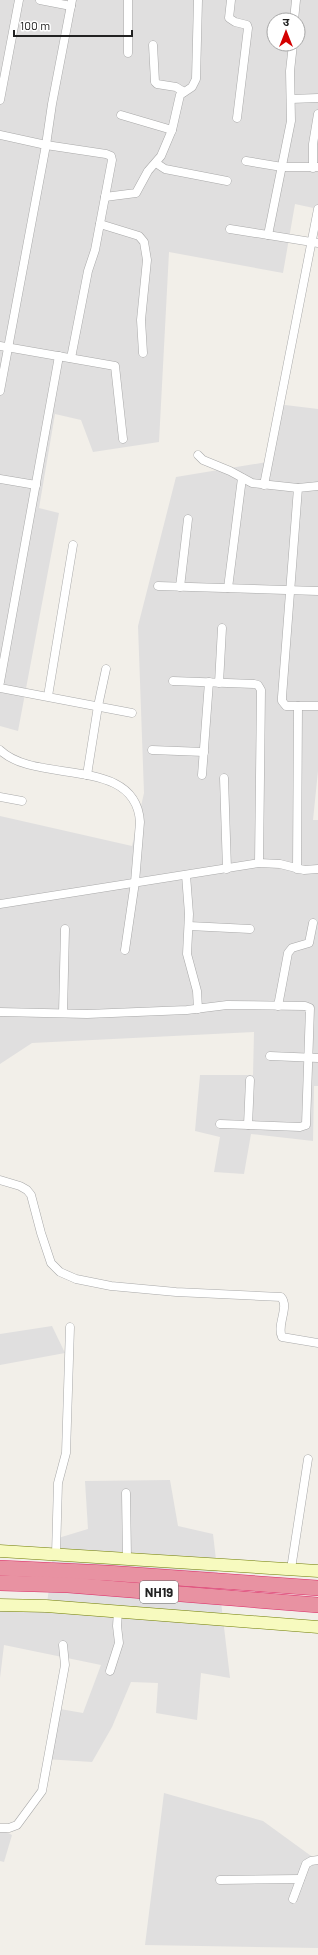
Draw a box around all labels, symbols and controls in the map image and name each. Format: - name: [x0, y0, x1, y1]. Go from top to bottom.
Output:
- scale bar: [14, 12, 132, 38]
- north arrow: [266, 12, 306, 52]
- text: उ: [283, 15, 290, 28]
- text: 100 m: [20, 18, 50, 32]
- road number: NH19: [140, 1581, 178, 1603]

